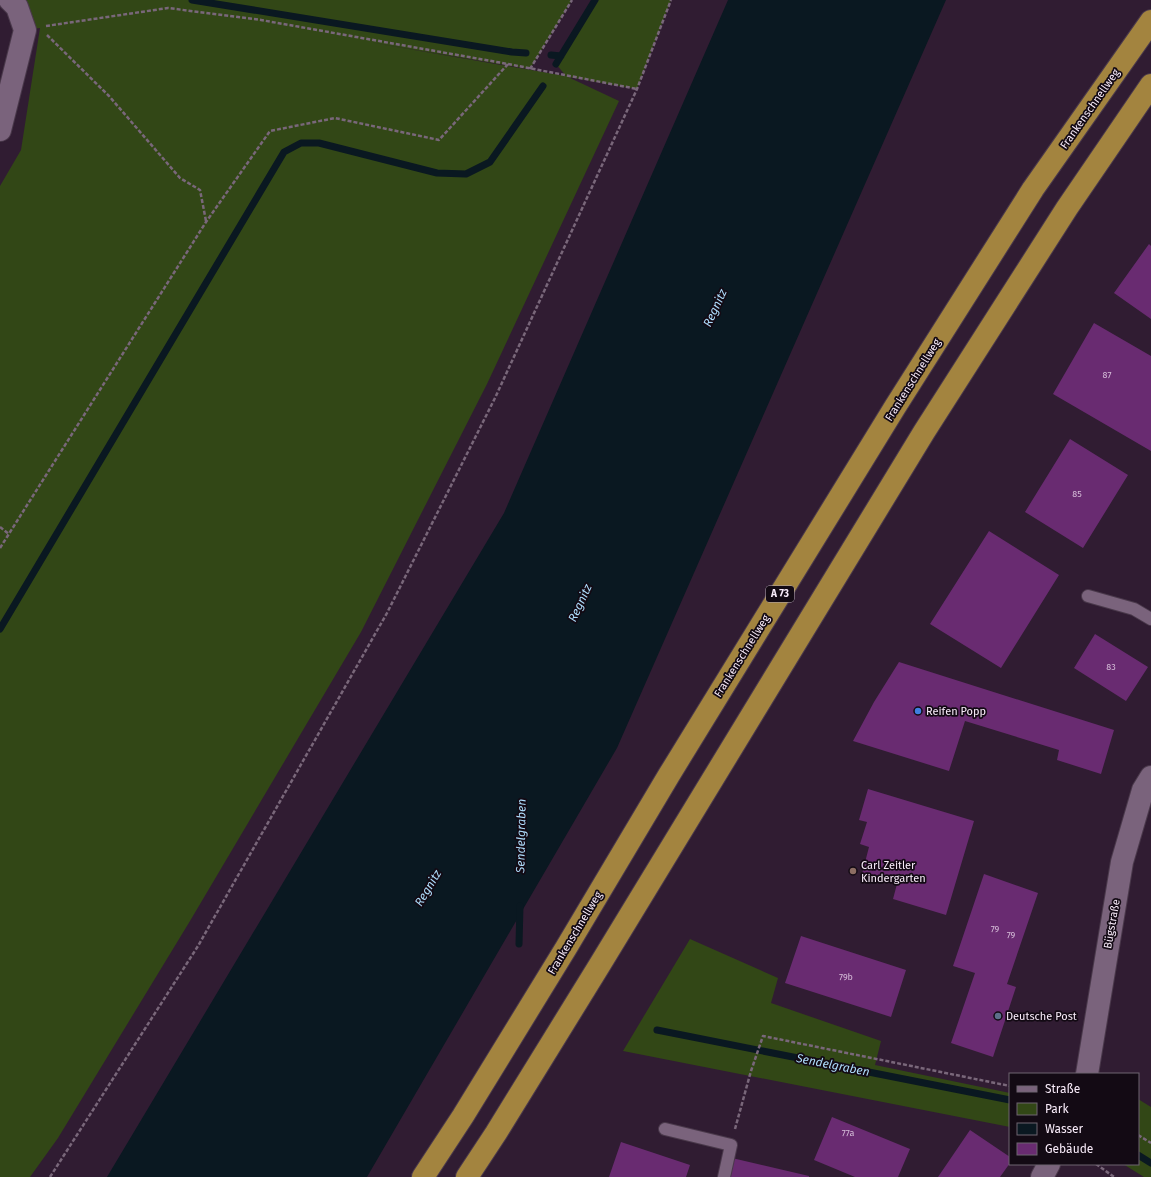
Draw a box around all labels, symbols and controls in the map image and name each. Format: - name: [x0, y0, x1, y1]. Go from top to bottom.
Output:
- street label: Frankenschnellweg: [1058, 66, 1123, 151]
- water label: Regnitz: [700, 286, 730, 329]
- street label: Frankenschnellweg: [882, 336, 944, 424]
- house number: 87: [1103, 370, 1111, 380]
- house number: 85: [1072, 489, 1082, 499]
- water label: Regnitz: [565, 581, 595, 624]
- road number: A 73: [766, 586, 794, 602]
- street label: Frankenschnellweg: [711, 612, 773, 700]
- house number: 83: [1106, 662, 1116, 672]
- place label: Reifen Popp: [926, 705, 986, 718]
- marker: Reifen Popp: [913, 706, 923, 716]
- water label: Sendelgraben: [513, 799, 529, 874]
- place label: Carl Zeitler Kindergarten: [861, 859, 926, 885]
- marker: Carl Zeitler Kindergarten: [848, 866, 858, 876]
- water label: Regnitz: [412, 867, 445, 909]
- street label: Frankenschnellweg: [545, 889, 605, 977]
- street label: Bügstraße: [1101, 898, 1123, 950]
- house number: 79: [991, 924, 1000, 934]
- house number: 79: [1007, 930, 1016, 940]
- house number: 79b: [839, 972, 853, 982]
- place label: Deutsche Post: [1006, 1010, 1077, 1023]
- marker: Deutsche Post: [993, 1011, 1003, 1021]
- water label: Sendelgraben: [794, 1051, 871, 1079]
- legend: [1009, 1073, 1139, 1165]
- text: Straße: [1045, 1082, 1080, 1096]
- text: Park: [1045, 1102, 1069, 1116]
- text: Wasser: [1045, 1122, 1084, 1136]
- house number: 77a: [842, 1128, 854, 1138]
- text: Gebäude: [1045, 1142, 1093, 1156]

